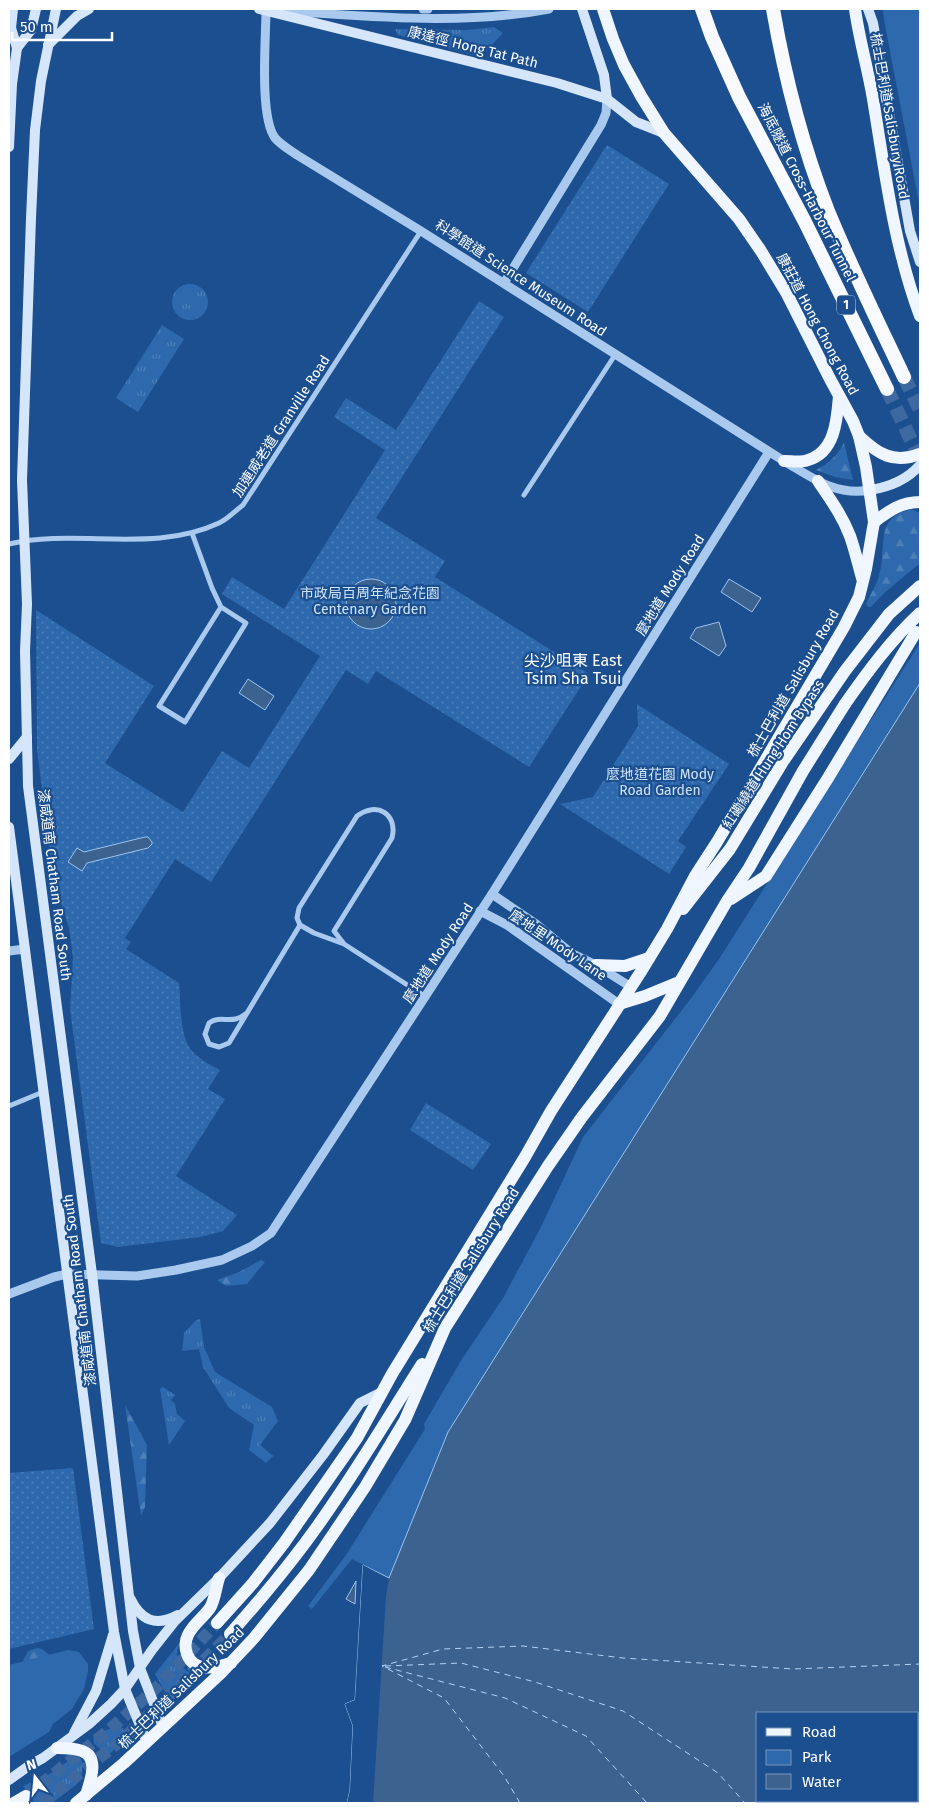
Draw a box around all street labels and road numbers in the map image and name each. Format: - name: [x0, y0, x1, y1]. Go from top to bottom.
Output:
- street label: 康達徑 Hong Tat Path: [406, 23, 540, 72]
- street label: 梳士巴利道 Salisbury Road: [867, 32, 912, 200]
- street label: 海底隧道 Cross-Harbour Tunnel: [754, 100, 859, 284]
- street label: 科學館道 Science Museum Road: [432, 217, 610, 340]
- street label: 康莊道 Hong Chong Road: [773, 250, 862, 398]
- road number: 1: [837, 296, 855, 314]
- street label: 加連威老道 Granville Road: [229, 352, 334, 500]
- street label: 麼地道 Mody Road: [632, 532, 708, 639]
- street label: 梳士巴利道 Salisbury Road: [744, 606, 843, 760]
- street label: 紅磡繞道 Hung Hom Bypass: [719, 676, 828, 832]
- street label: 漆咸道南 Chatham Road South: [34, 788, 75, 982]
- street label: 麼地道 Mody Road: [400, 900, 477, 1007]
- street label: 麼地里 Mody Lane: [506, 906, 610, 984]
- street label: 梳士巴利道 Salisbury Road: [420, 1184, 523, 1336]
- street label: 漆咸道南 Chatham Road South: [59, 1193, 100, 1387]
- street label: 梳士巴利道 Salisbury Road: [115, 1624, 248, 1753]

